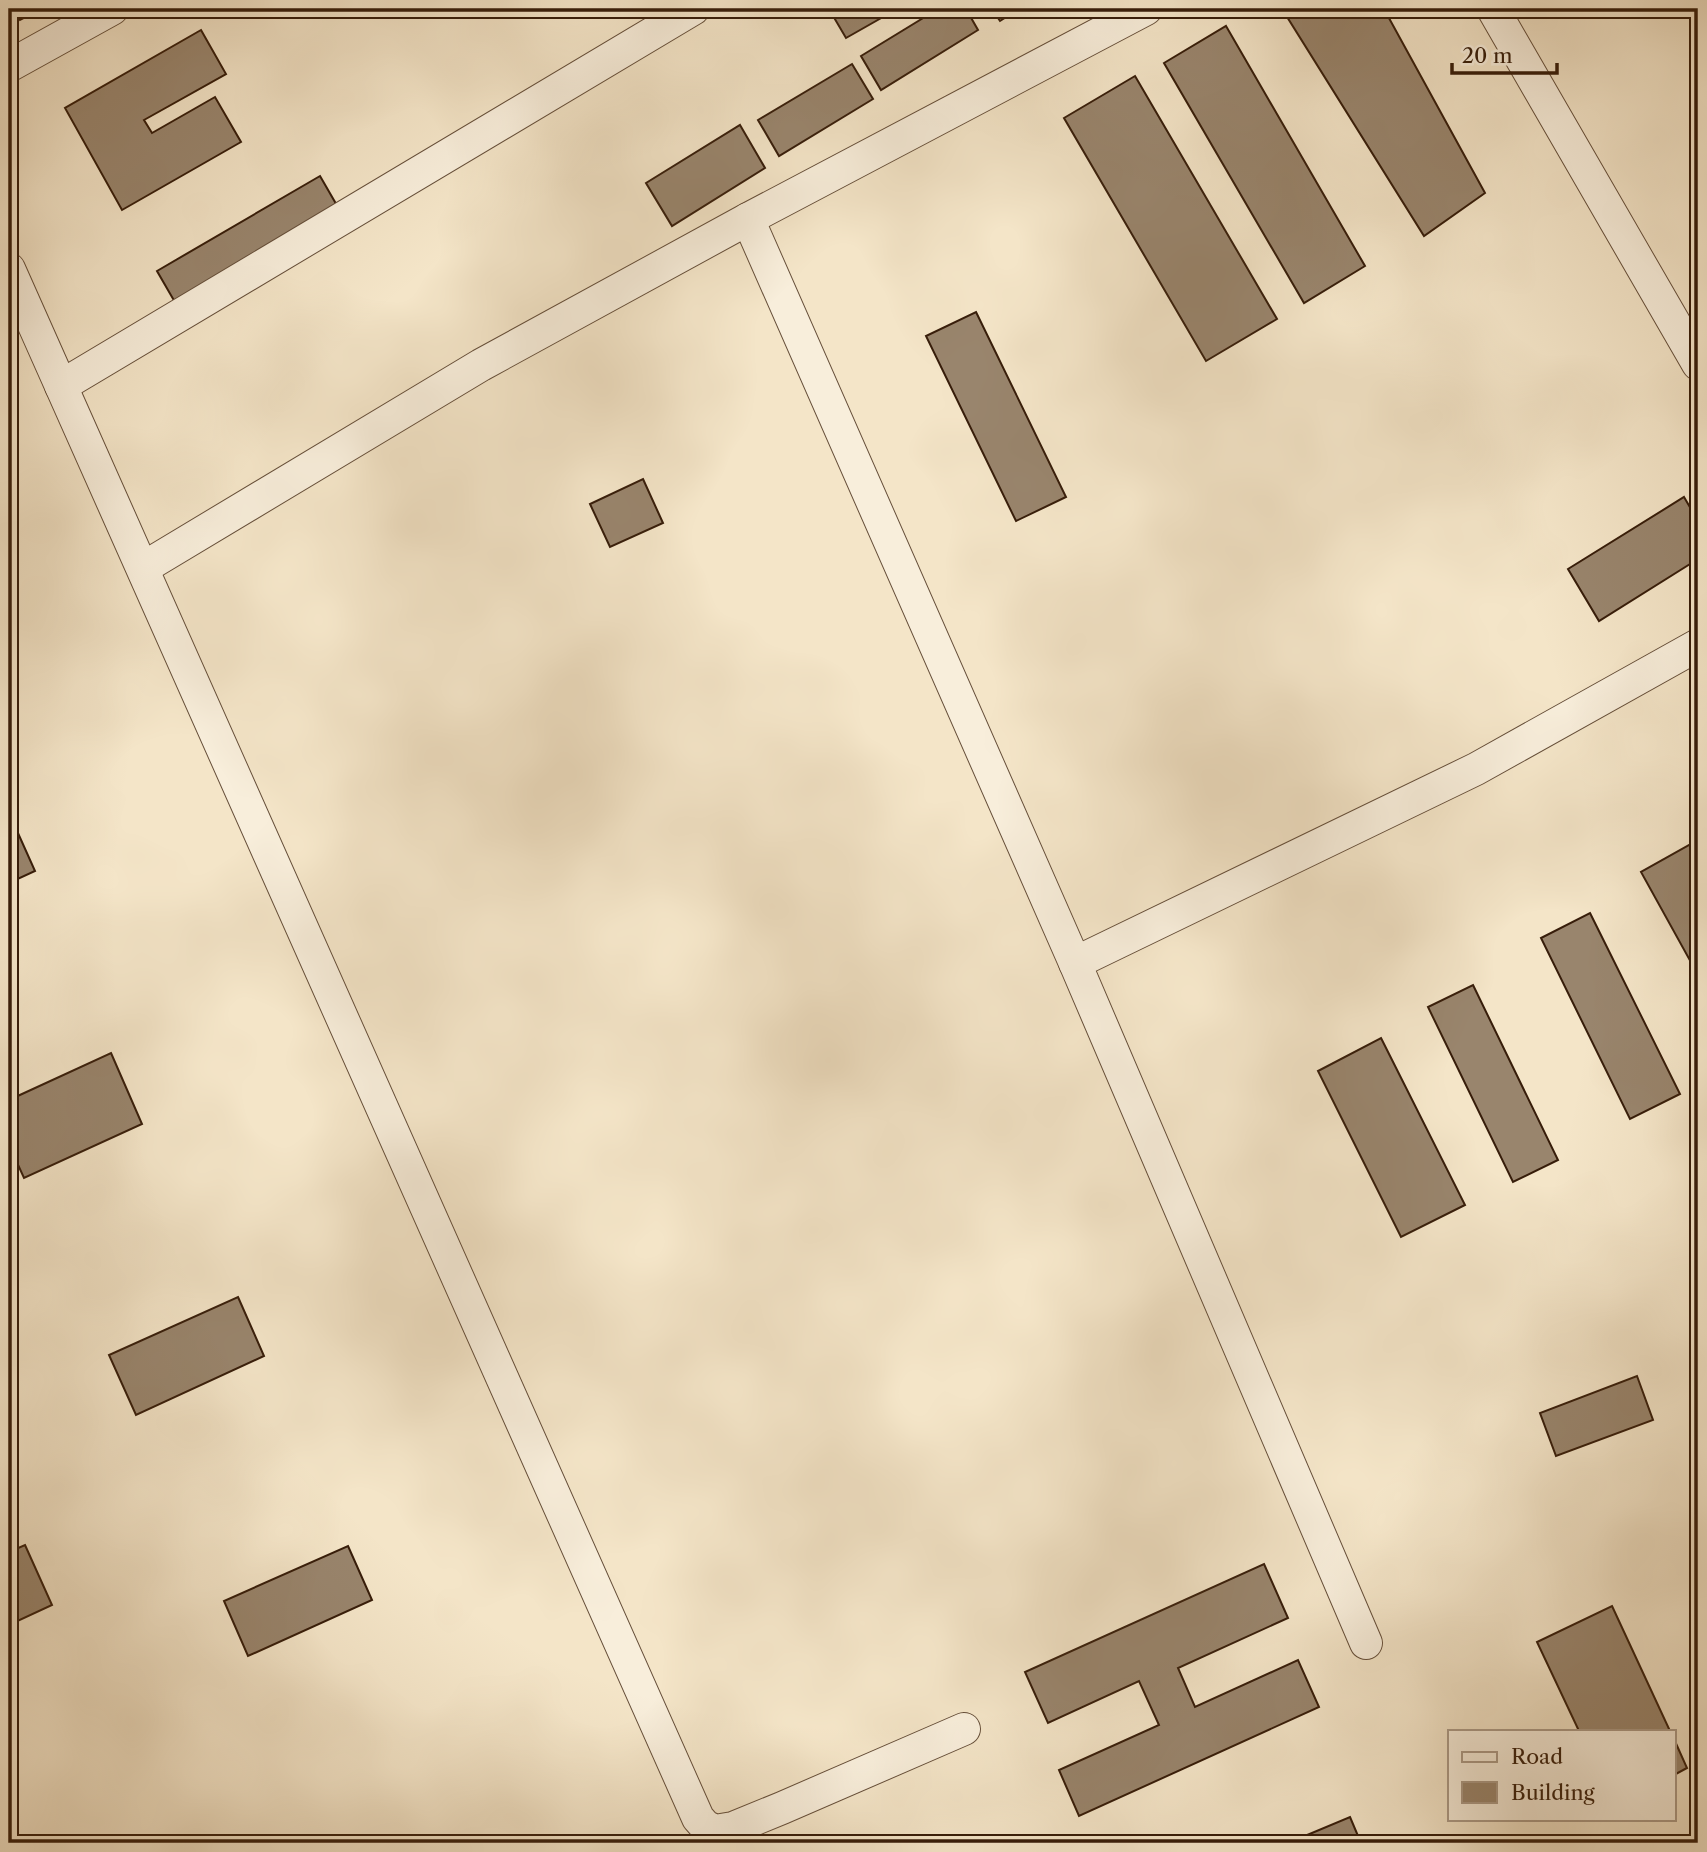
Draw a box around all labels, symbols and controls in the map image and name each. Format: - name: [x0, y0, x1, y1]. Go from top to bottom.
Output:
- scale bar: [1452, 32, 1556, 76]
- text: 20 m: [1462, 43, 1513, 68]
- legend: [1448, 1730, 1676, 1820]
- text: Road: [1511, 1744, 1563, 1769]
- text: Building: [1511, 1780, 1596, 1805]

